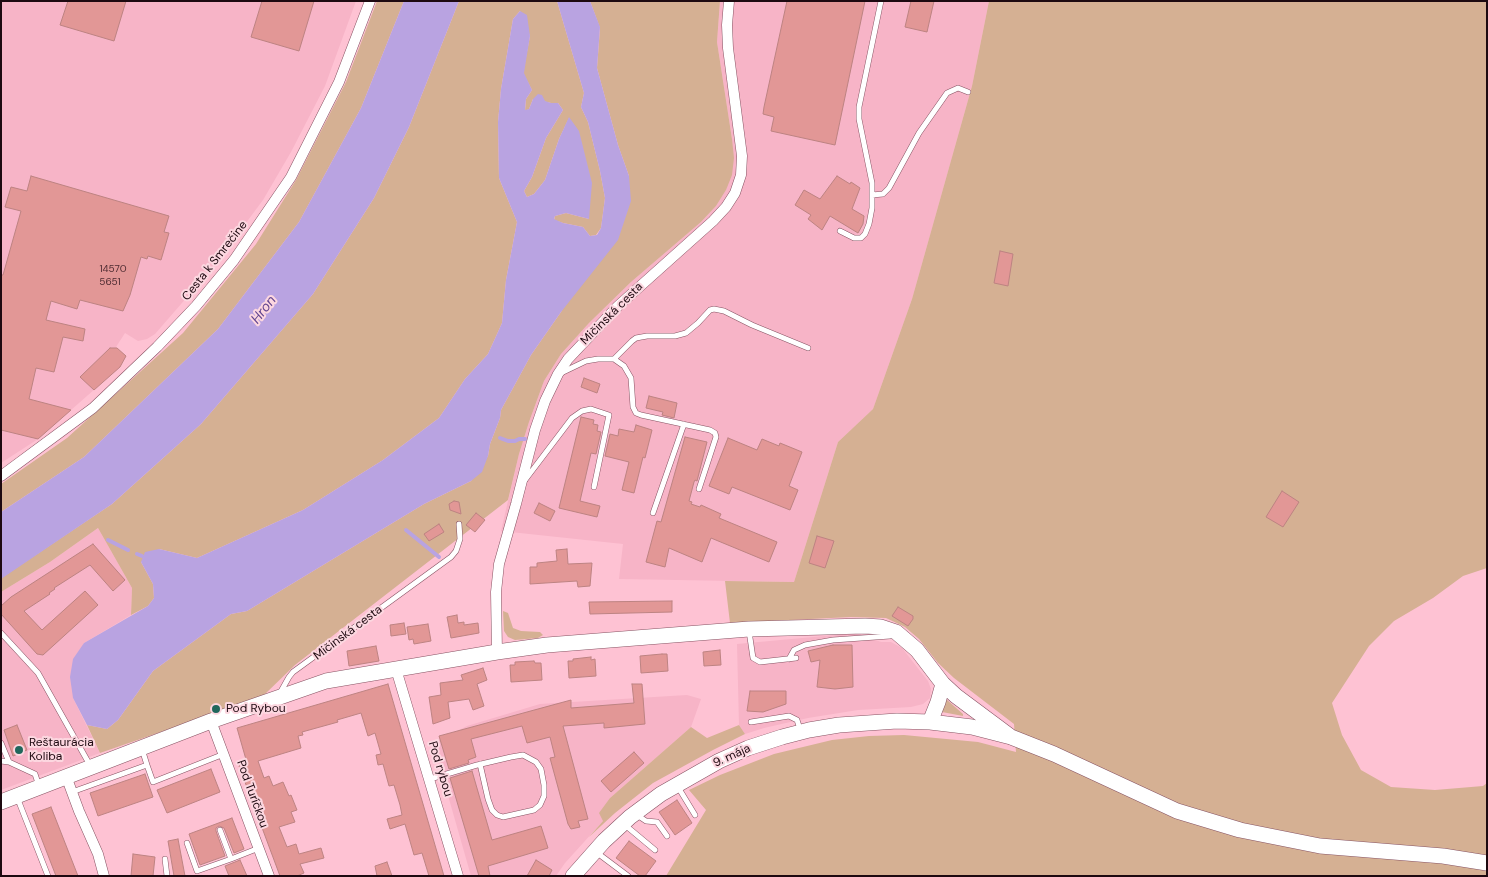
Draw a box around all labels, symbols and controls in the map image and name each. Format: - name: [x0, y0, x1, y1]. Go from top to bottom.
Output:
- street label: Cesta k Smrečine: [179, 218, 251, 304]
- house number: 14570: [99, 263, 127, 275]
- house number: 5651: [99, 276, 121, 288]
- street label: Mičinská cesta: [578, 280, 646, 348]
- water label: Hron: [248, 293, 280, 327]
- street label: Mičinská cesta: [311, 603, 385, 663]
- place label: Pod Rybou: [226, 702, 286, 716]
- marker: Pod Rybou: [210, 703, 222, 715]
- place label: Reštaurácia Koliba: [29, 736, 94, 764]
- street label: Pod rybou: [425, 740, 455, 798]
- street label: 9. mája: [711, 741, 753, 771]
- marker: Reštaurácia Koliba: [13, 744, 25, 756]
- street label: Pod Turíčkou: [233, 758, 271, 830]

